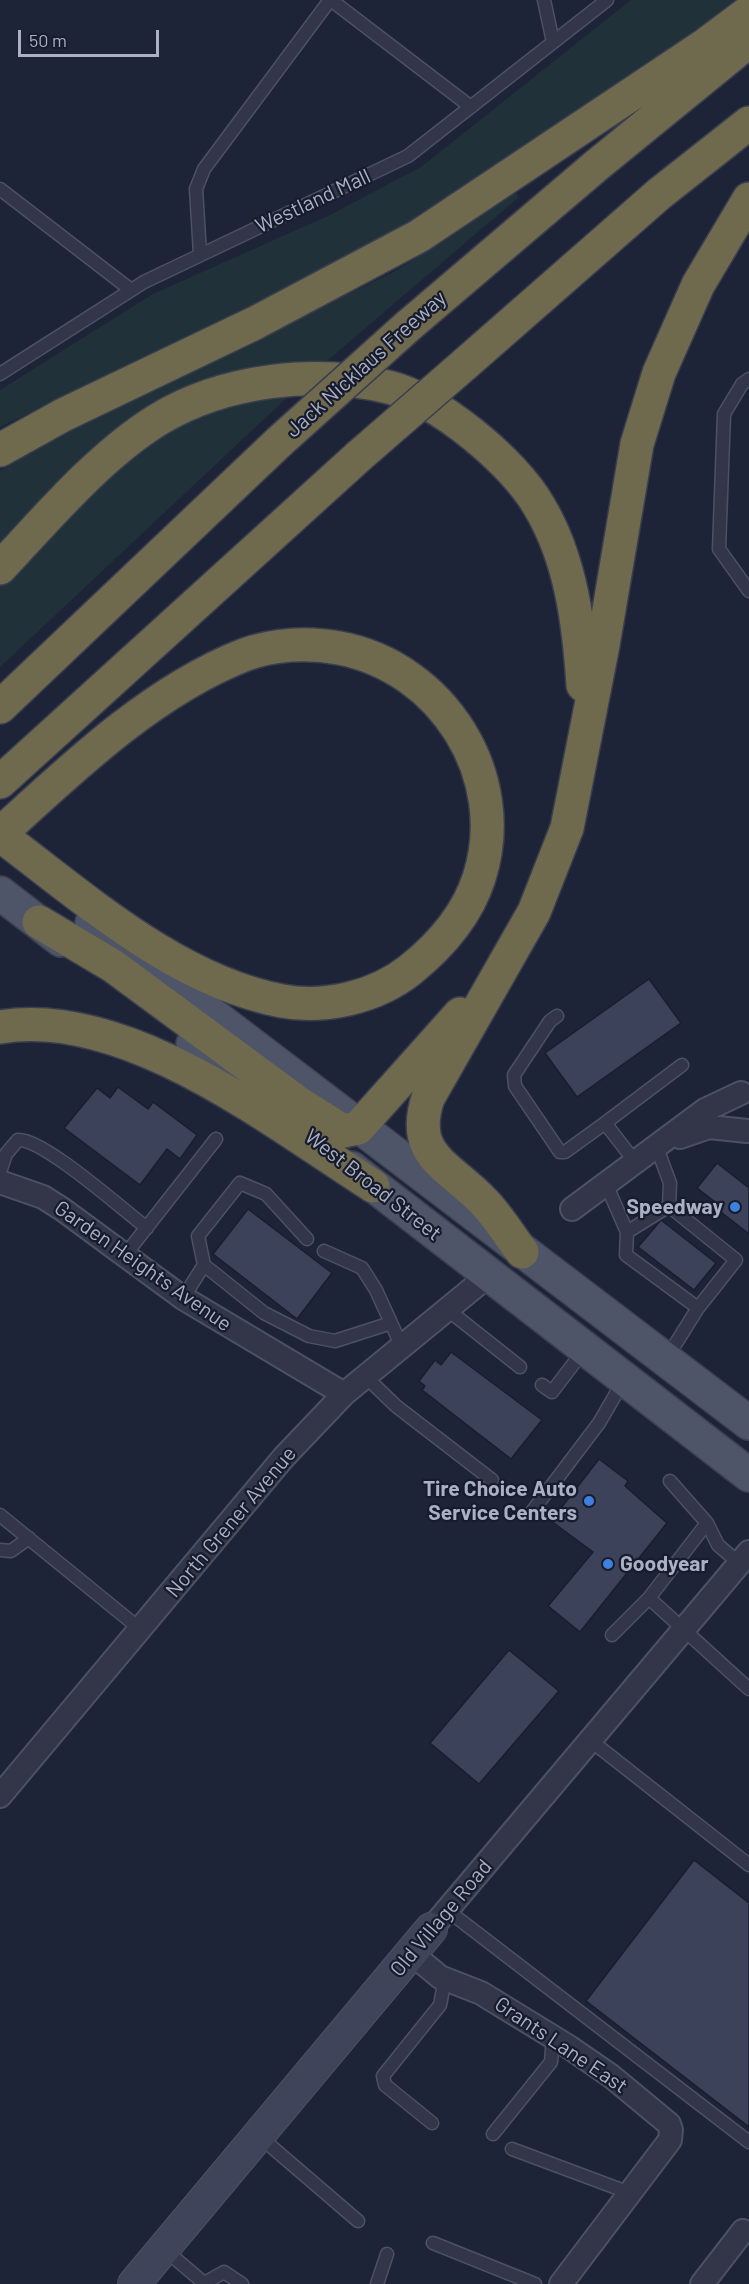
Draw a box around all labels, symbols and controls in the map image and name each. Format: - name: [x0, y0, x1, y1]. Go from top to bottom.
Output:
- scale bar: [21, 18, 162, 56]
- text: 50 m: [29, 29, 67, 51]
- street label: Westland Mall: [252, 163, 374, 239]
- street label: Jack Nicklaus Freeway: [281, 285, 451, 443]
- street label: West Broad Street: [300, 1124, 446, 1246]
- place label: Speedway: [627, 1194, 723, 1220]
- street label: Garden Heights Avenue: [49, 1195, 237, 1337]
- marker: Speedway: [728, 1200, 742, 1214]
- street label: North Grener Avenue: [161, 1441, 301, 1603]
- place label: Tire Choice Auto Service Centers: [423, 1476, 577, 1526]
- marker: Tire Choice Auto Service Centers: [582, 1494, 596, 1508]
- place label: Goodyear: [620, 1551, 708, 1577]
- marker: Goodyear: [601, 1557, 615, 1571]
- street label: Old Village Road: [385, 1854, 497, 1982]
- street label: Grants Lane East: [490, 1991, 632, 2099]

